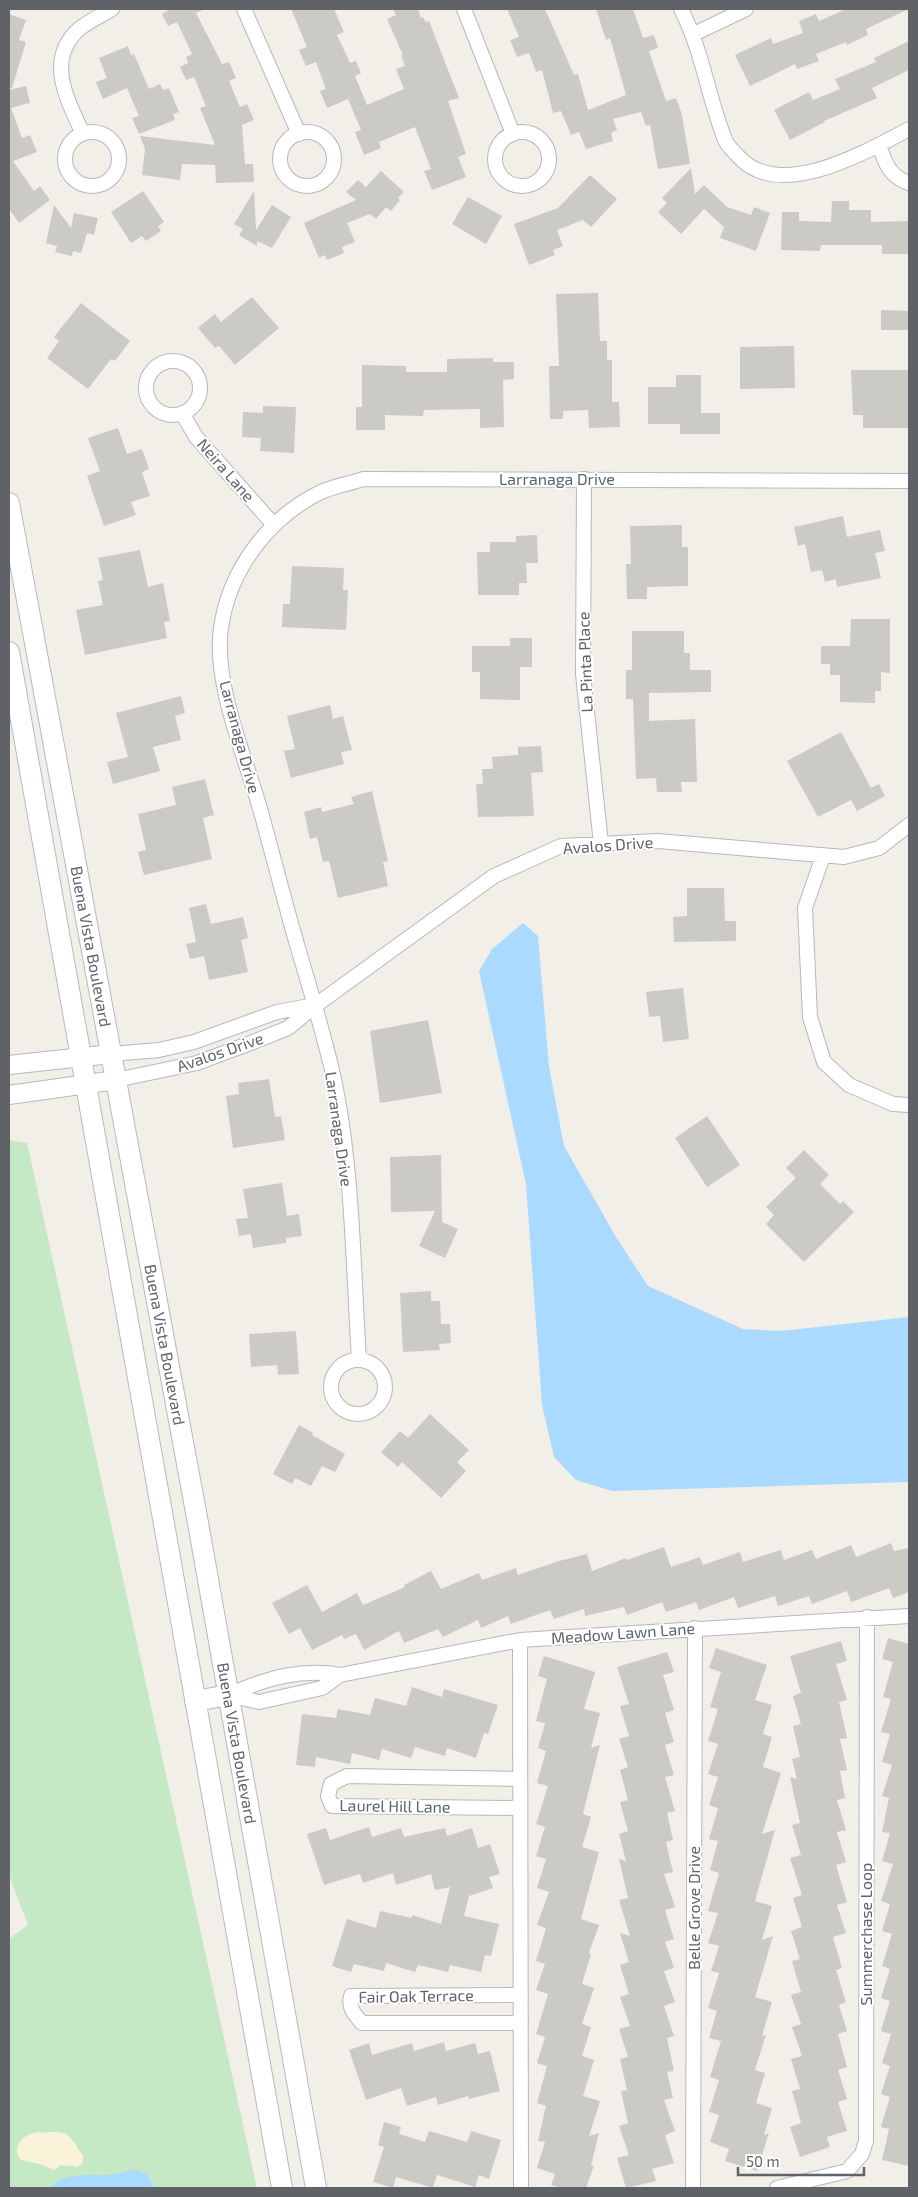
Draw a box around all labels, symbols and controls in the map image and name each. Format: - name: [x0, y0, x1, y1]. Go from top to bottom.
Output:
- street label: Neira Lane: [194, 434, 259, 505]
- street label: Larranaga Drive: [499, 469, 615, 488]
- street label: La Pinta Place: [573, 611, 596, 713]
- street label: Larranaga Drive: [216, 678, 265, 795]
- street label: Avalos Drive: [562, 832, 654, 857]
- street label: Buena Vista Boulevard: [67, 864, 116, 1028]
- street label: Avalos Drive: [174, 1028, 266, 1075]
- street label: Larranaga Drive: [322, 1070, 357, 1188]
- street label: Buena Vista Boulevard: [141, 1263, 190, 1427]
- street label: Meadow Lawn Lane: [550, 1618, 695, 1647]
- street label: Buena Vista Boulevard: [214, 1661, 261, 1825]
- street label: Laurel Hill Lane: [339, 1795, 451, 1816]
- street label: Belle Grove Drive: [684, 1846, 703, 1970]
- street label: Summerchase Loop: [856, 1863, 875, 2005]
- street label: Fair Oak Terrace: [358, 1985, 474, 2006]
- scale bar: [738, 2144, 864, 2176]
- text: 50 m: [746, 2152, 780, 2170]

